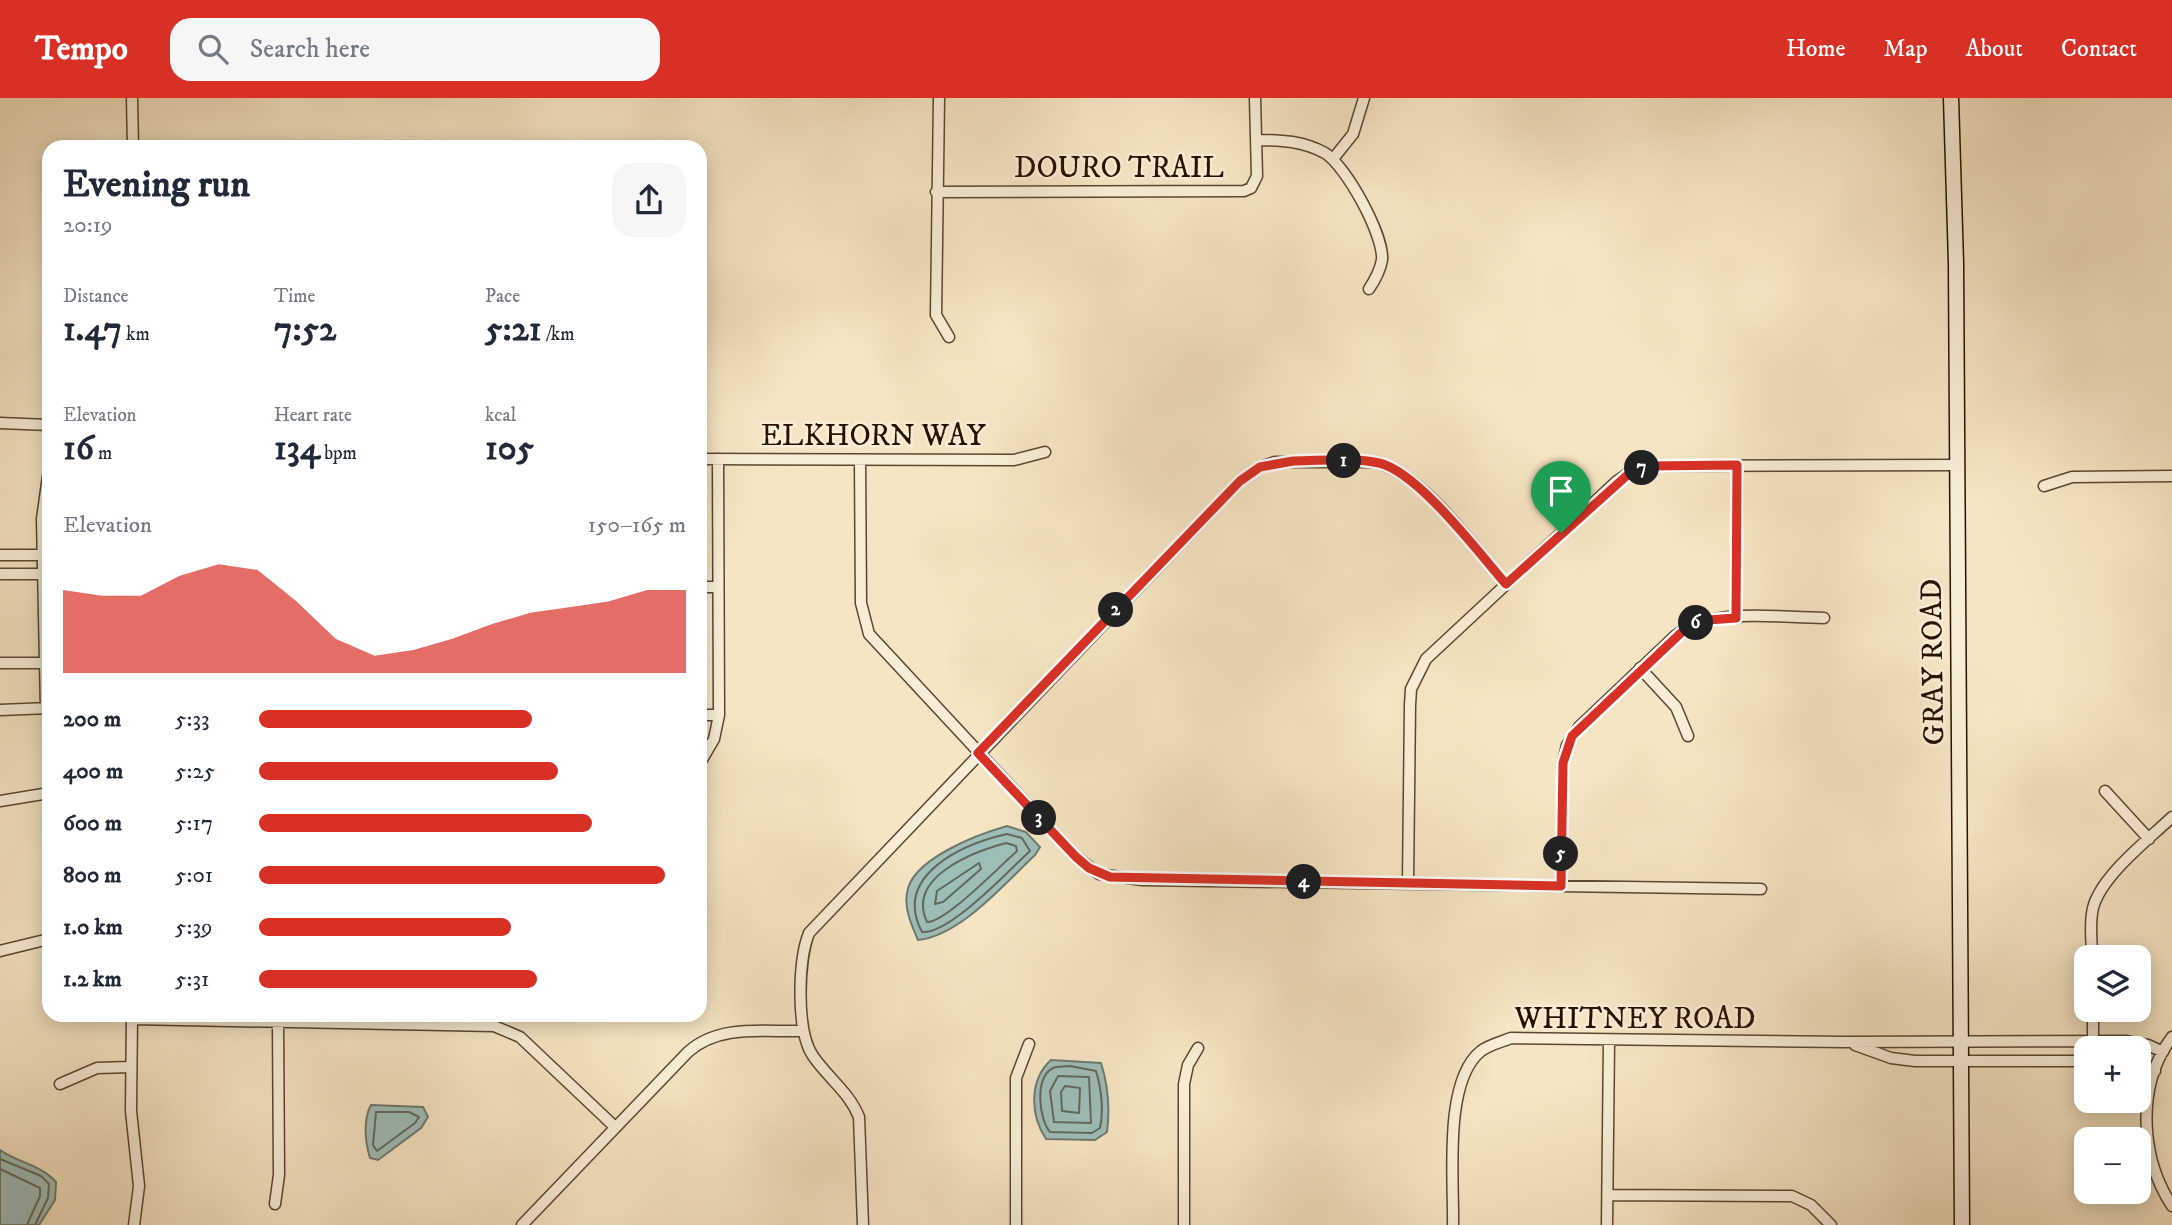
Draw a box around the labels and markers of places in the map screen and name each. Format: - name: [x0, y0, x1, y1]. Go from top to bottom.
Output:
- pin: 1: [1326, 444, 1362, 478]
- pin: 7: [1624, 450, 1660, 486]
- pin: [1531, 461, 1591, 533]
- pin: 2: [1098, 592, 1134, 628]
- pin: 6: [1678, 606, 1714, 640]
- pin: 3: [1021, 800, 1056, 836]
- pin: 5: [1544, 836, 1578, 872]
- pin: 4: [1286, 864, 1322, 900]

